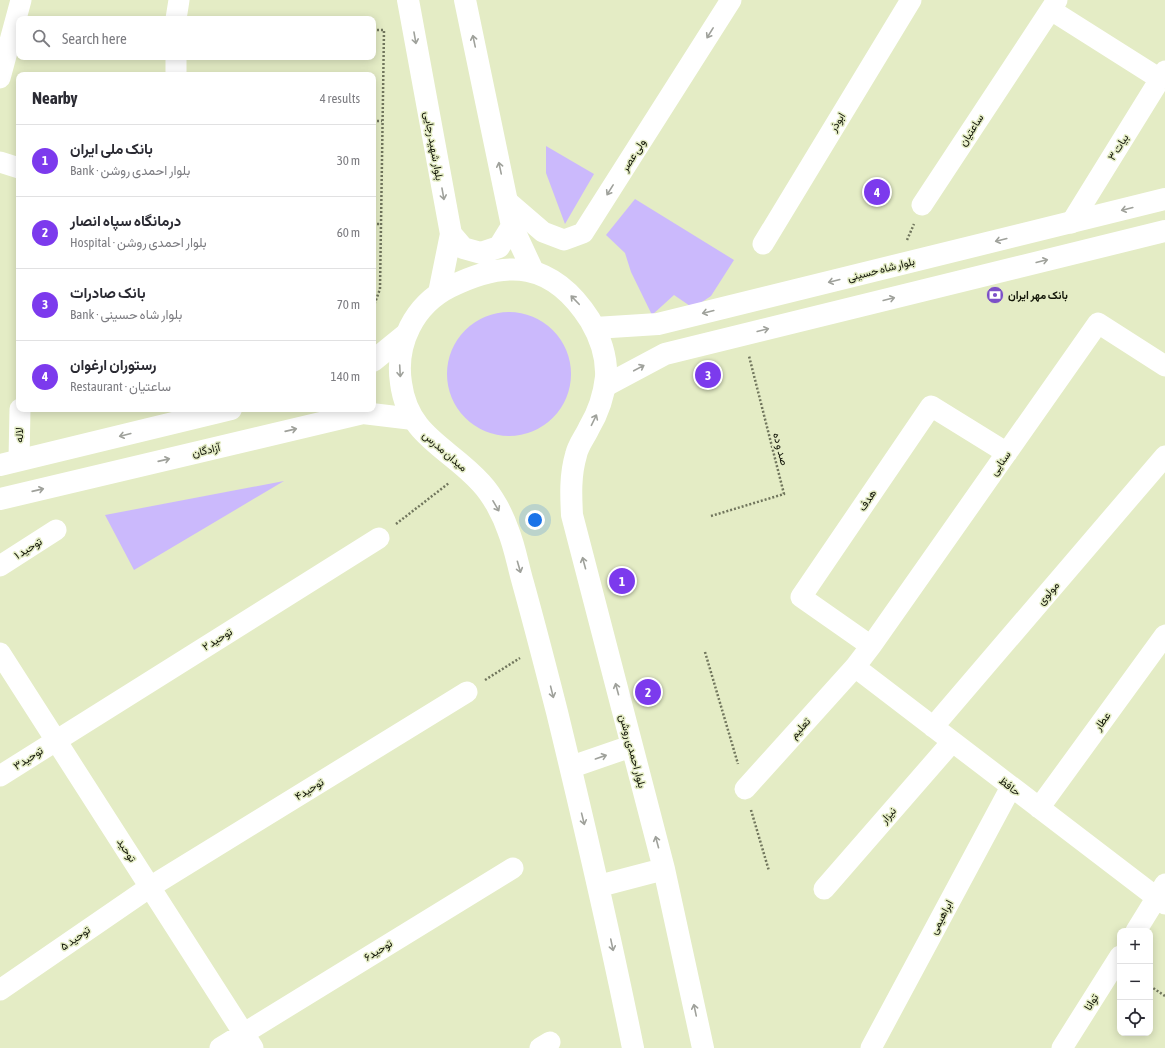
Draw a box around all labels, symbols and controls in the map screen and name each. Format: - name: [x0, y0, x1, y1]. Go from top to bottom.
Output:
- search box: [16, 16, 376, 60]
- icon: search: [30, 27, 52, 49]
- one-way arrow: [706, 27, 714, 38]
- text: Search here: [62, 30, 127, 47]
- one-way arrow: [411, 31, 419, 44]
- one-way arrow: [469, 34, 477, 47]
- text: Nearby: [32, 88, 78, 108]
- text: 4 results: [320, 91, 360, 106]
- street label: بلوار شهید رجایی: [421, 110, 446, 182]
- street label: ابوذر: [826, 110, 848, 135]
- street label: ساعتیان: [956, 112, 987, 149]
- street label: بیات ۳: [1105, 132, 1131, 163]
- street label: ولی عصر: [618, 136, 649, 175]
- text: بانک ملی ایران: [70, 140, 153, 157]
- text: 1: [42, 153, 48, 168]
- text: 30 m: [337, 153, 360, 168]
- one-way arrow: [496, 162, 504, 175]
- text: Bank · بلوار احمدی روشن: [70, 163, 190, 178]
- pin: 4: [864, 177, 890, 207]
- one-way arrow: [606, 184, 614, 195]
- one-way arrow: [439, 187, 447, 200]
- one-way arrow: [1121, 205, 1134, 213]
- text: درمانگاه سپاه انصار: [70, 212, 181, 229]
- text: 2: [42, 225, 48, 240]
- text: 60 m: [337, 225, 360, 240]
- text: Hospital · بلوار احمدی روشن: [70, 235, 207, 250]
- one-way arrow: [995, 237, 1008, 244]
- street label: بلوار شاه حسینی: [846, 255, 916, 284]
- one-way arrow: [1036, 257, 1049, 265]
- one-way arrow: [828, 278, 841, 285]
- text: بانک صادرات: [70, 284, 145, 301]
- bank icon: بانک مهر ایران: [985, 285, 1005, 305]
- place label: بانک مهر ایران: [1008, 289, 1068, 302]
- one-way arrow: [570, 295, 580, 305]
- one-way arrow: [882, 295, 895, 302]
- text: 3: [42, 297, 48, 312]
- text: 70 m: [337, 297, 360, 312]
- text: Bank · بلوار شاه حسینی: [70, 307, 182, 322]
- one-way arrow: [701, 309, 714, 316]
- one-way arrow: [756, 326, 769, 333]
- text: رستوران ارغوان: [70, 356, 156, 373]
- pin: 3: [695, 360, 721, 390]
- one-way arrow: [396, 364, 404, 377]
- one-way arrow: [633, 364, 645, 371]
- text: 4: [42, 369, 48, 384]
- text: 140 m: [331, 369, 360, 384]
- text: Restaurant · ساعتیان: [70, 379, 171, 394]
- one-way arrow: [590, 414, 598, 426]
- one-way arrow: [284, 426, 297, 433]
- street label: لاله: [13, 427, 25, 443]
- street label: میدان مدرس: [420, 428, 470, 474]
- one-way arrow: [119, 431, 132, 439]
- street label: صد و ده: [770, 431, 791, 467]
- street label: آزادگان: [191, 441, 223, 460]
- street label: سنایی: [987, 448, 1014, 478]
- one-way arrow: [158, 455, 171, 463]
- one-way arrow: [31, 485, 44, 493]
- street label: هدف: [856, 487, 879, 513]
- one-way arrow: [493, 500, 501, 512]
- your location: [525, 510, 545, 530]
- street label: توحید ۱: [12, 535, 45, 562]
- one-way arrow: [580, 557, 588, 570]
- one-way arrow: [515, 560, 523, 573]
- pin: 1: [609, 566, 635, 596]
- street label: مولوی: [1035, 579, 1062, 608]
- street label: توحید ۲: [200, 625, 235, 654]
- pin: 2: [635, 677, 661, 707]
- one-way arrow: [613, 683, 620, 696]
- one-way arrow: [549, 686, 556, 699]
- street label: عطار: [1091, 709, 1114, 734]
- street label: بلوار احمدی روشن: [616, 713, 649, 789]
- street label: تعلیم: [787, 715, 814, 742]
- street label: توحید۳: [11, 744, 46, 773]
- one-way arrow: [595, 752, 607, 760]
- street label: حافظ: [997, 774, 1023, 798]
- street label: توحید۴: [292, 775, 327, 803]
- street label: نیزار: [877, 805, 899, 827]
- one-way arrow: [580, 812, 587, 825]
- street label: توحید: [114, 836, 139, 865]
- one-way arrow: [653, 836, 660, 849]
- street label: ابراهیمی: [927, 898, 956, 937]
- street label: توحید ۵: [58, 923, 93, 953]
- map controls: [1117, 928, 1153, 1036]
- button: +: [1117, 928, 1153, 964]
- street label: توحید۶: [362, 936, 395, 964]
- one-way arrow: [608, 939, 616, 952]
- button: −: [1117, 964, 1153, 1000]
- street label: توانا: [1081, 991, 1102, 1013]
- button: locate: [1117, 1000, 1153, 1036]
- one-way arrow: [691, 1004, 699, 1017]

